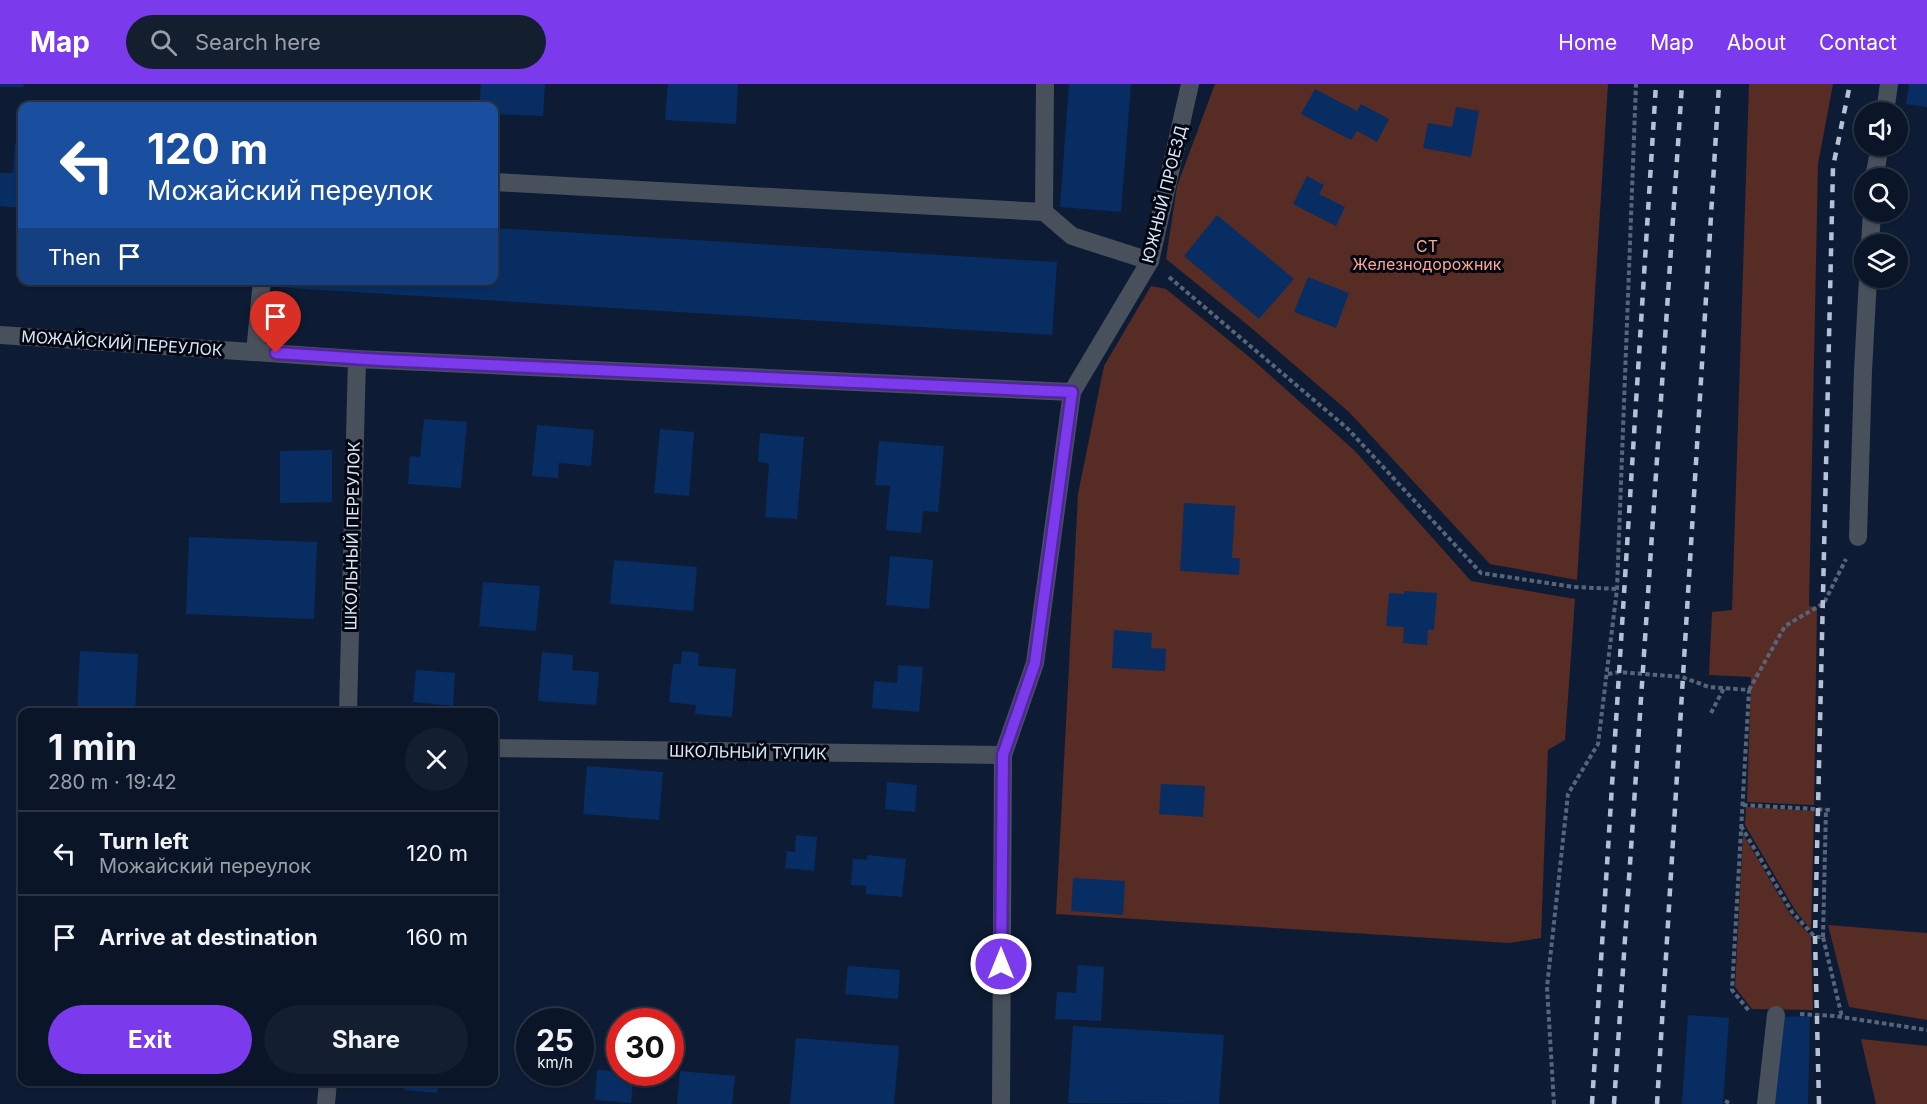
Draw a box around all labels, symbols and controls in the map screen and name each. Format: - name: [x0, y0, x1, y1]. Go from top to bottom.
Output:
- search box: [126, 15, 546, 69]
- text: Map: [30, 25, 90, 59]
- icon: search: [147, 26, 180, 59]
- text: Search here: [195, 29, 321, 55]
- text: Home: [1558, 30, 1617, 55]
- text: Map: [1650, 30, 1694, 55]
- text: About: [1727, 30, 1786, 55]
- text: Contact: [1819, 30, 1897, 55]
- map controls: [1854, 102, 1908, 288]
- button: sound: [1854, 102, 1908, 156]
- text: 120 m: [147, 123, 268, 174]
- street label: ЮЖНЫЙ ПРОЕЗД: [1137, 123, 1191, 265]
- icon: left: [48, 126, 126, 204]
- button: search: [1854, 168, 1908, 222]
- text: Можайский переулок: [147, 174, 433, 207]
- button: layers: [1854, 234, 1908, 288]
- park label: СТ Железнодорожник: [1353, 236, 1502, 274]
- icon: arrive: [113, 240, 146, 273]
- text: Then: [48, 244, 101, 270]
- pin: [250, 291, 301, 353]
- icon: arrive: [259, 300, 292, 333]
- street label: МОЖАЙСКИЙ ПЕРЕУЛОК: [21, 326, 224, 360]
- street label: ШКОЛЬНЫЙ ПЕРЕУЛОК: [340, 441, 364, 631]
- text: 1 min: [48, 725, 137, 769]
- button: close: [405, 728, 468, 791]
- street label: ШКОЛЬНЫЙ ТУПИК: [669, 741, 827, 763]
- text: 280 m · 19:42: [48, 770, 177, 794]
- text: Turn left: [99, 828, 189, 854]
- icon: left: [48, 837, 81, 870]
- text: 120 m: [406, 840, 468, 866]
- text: Можайский переулок: [99, 854, 311, 878]
- icon: arrive: [48, 921, 81, 954]
- text: Arrive at destination: [99, 924, 318, 950]
- text: 160 m: [406, 924, 468, 950]
- position arrow: [969, 932, 1033, 996]
- button: Exit: [48, 1005, 252, 1074]
- button: Share: [264, 1005, 468, 1074]
- speed limit sign: 30: [606, 1008, 684, 1086]
- text: 25: [536, 1022, 574, 1058]
- text: km/h: [537, 1053, 573, 1072]

